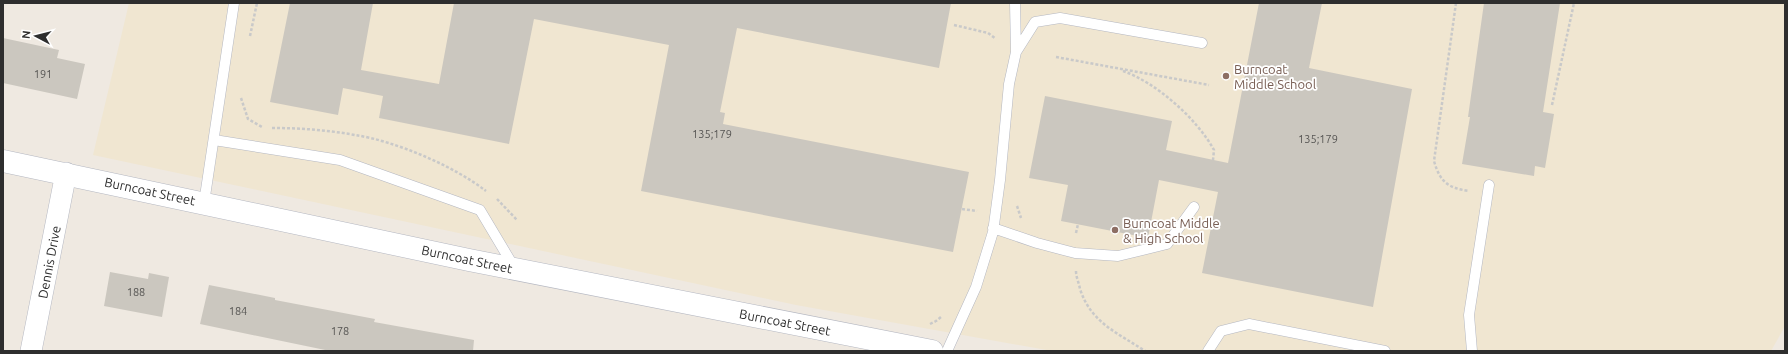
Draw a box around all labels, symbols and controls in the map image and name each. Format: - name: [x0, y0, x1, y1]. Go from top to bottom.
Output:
- north arrow: [16, 16, 56, 56]
- text: N: [20, 30, 33, 40]
- place label: Burncoat Middle School: [1234, 62, 1317, 91]
- house number: 191: [34, 68, 52, 80]
- marker: Burncoat Middle School: [1221, 71, 1231, 81]
- house number: 135;179: [692, 128, 732, 140]
- house number: 135;179: [1298, 133, 1338, 145]
- street label: Burncoat Street: [103, 175, 197, 207]
- place label: Burncoat Middle & High School: [1123, 216, 1220, 245]
- street label: Dennis Drive: [35, 224, 63, 300]
- marker: Burncoat Middle & High School: [1110, 225, 1120, 235]
- street label: Burncoat Street: [420, 243, 514, 275]
- house number: 188: [127, 286, 145, 298]
- house number: 184: [229, 305, 247, 317]
- street label: Burncoat Street: [738, 306, 832, 338]
- house number: 178: [331, 325, 349, 337]

